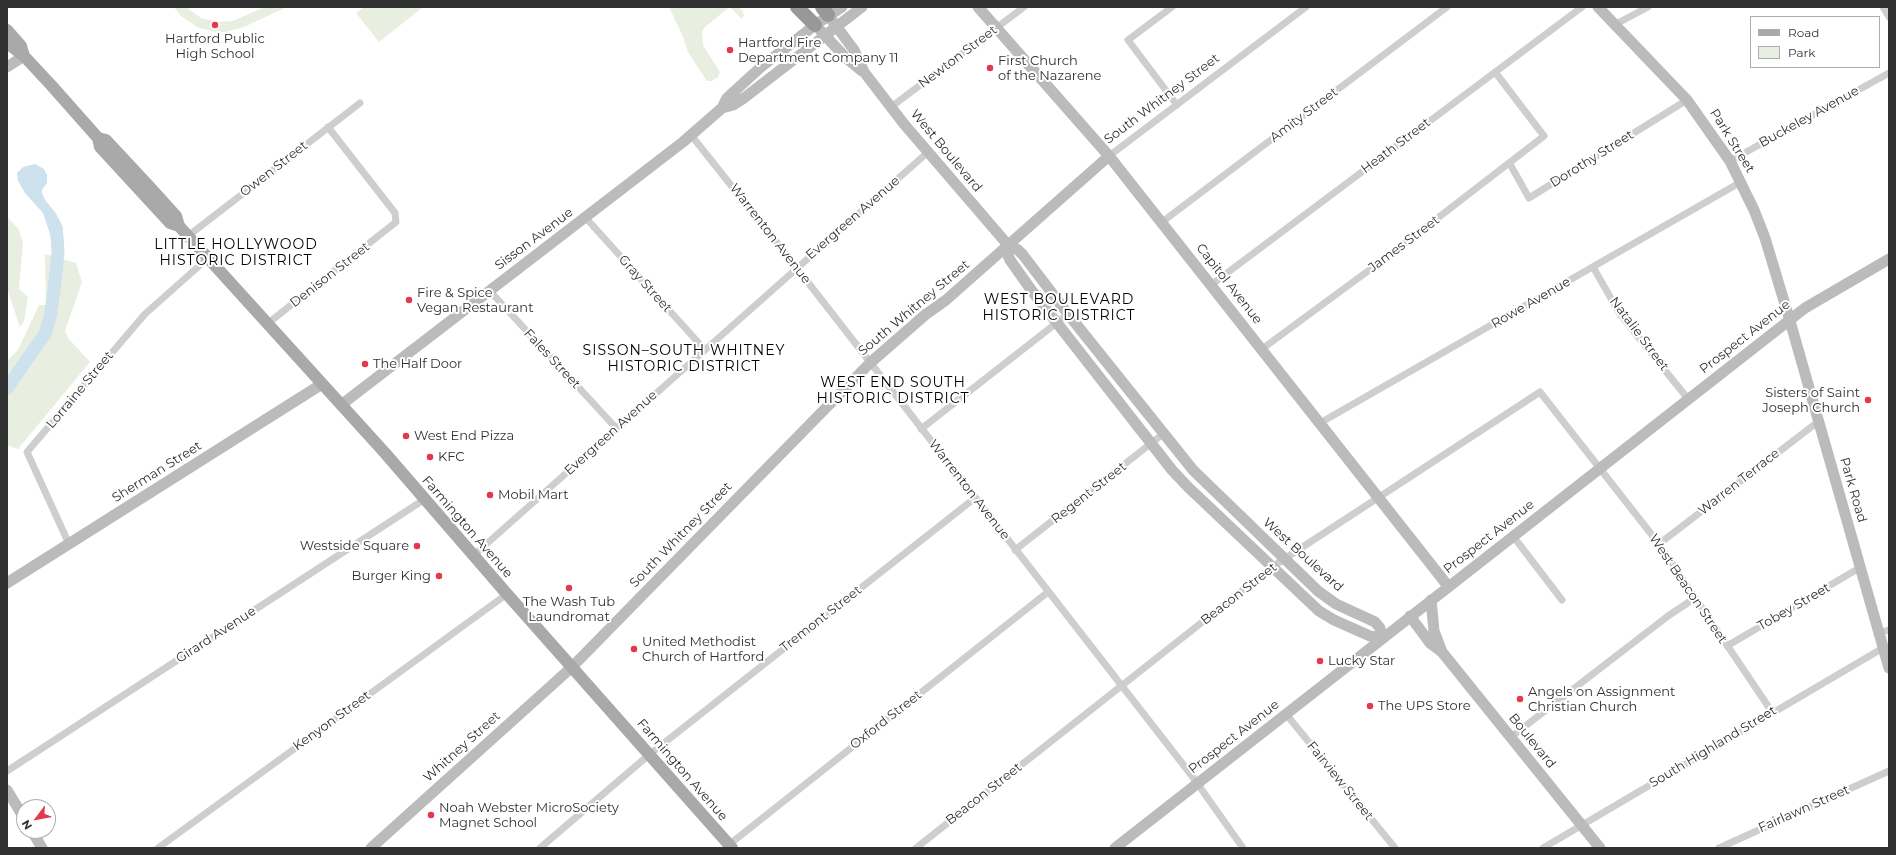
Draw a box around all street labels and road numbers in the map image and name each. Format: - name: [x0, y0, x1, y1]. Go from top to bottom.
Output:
- street label: Newton Street: [916, 22, 1000, 92]
- street label: South Whitney Street: [1101, 51, 1223, 147]
- street label: Buckeley Avenue: [1756, 83, 1862, 151]
- street label: Amity Street: [1267, 84, 1341, 146]
- street label: Park Street: [1706, 106, 1758, 176]
- street label: West Boulevard: [907, 107, 985, 195]
- street label: Heath Street: [1358, 115, 1434, 177]
- street label: Dorothy Street: [1547, 127, 1637, 191]
- street label: Owen Street: [237, 138, 311, 200]
- street label: Evergreen Avenue: [803, 173, 903, 263]
- street label: Warrenton Avenue: [726, 181, 814, 287]
- street label: Sisson Avenue: [492, 205, 576, 273]
- street label: James Street: [1365, 212, 1443, 276]
- street label: Denison Street: [287, 239, 373, 311]
- street label: Capitol Avenue: [1193, 241, 1265, 327]
- street label: Gray Street: [615, 252, 675, 316]
- street label: South Whitney Street: [855, 257, 973, 359]
- street label: Rowe Avenue: [1489, 274, 1573, 332]
- street label: Natalie Street: [1606, 294, 1672, 374]
- street label: Prospect Avenue: [1697, 297, 1793, 377]
- street label: Fales Street: [520, 326, 584, 392]
- street label: Lorraine Street: [43, 348, 117, 432]
- street label: Evergreen Avenue: [561, 387, 661, 479]
- street label: Warrenton Avenue: [925, 437, 1013, 543]
- street label: Sherman Street: [109, 438, 205, 506]
- street label: Warren Terrace: [1695, 445, 1783, 519]
- street label: Park Road: [1836, 456, 1870, 524]
- street label: Regent Street: [1048, 459, 1130, 527]
- street label: Farmington Avenue: [418, 473, 516, 581]
- street label: South Whitney Street: [627, 479, 735, 591]
- street label: Prospect Avenue: [1441, 497, 1537, 577]
- street label: West Boulevard: [1260, 515, 1346, 595]
- street label: West Beacon Street: [1646, 531, 1730, 647]
- street label: Beacon Street: [1198, 560, 1280, 628]
- street label: Tobey Street: [1755, 580, 1833, 634]
- street label: Tremont Street: [777, 582, 865, 656]
- street label: Girard Avenue: [173, 603, 259, 667]
- street label: Oxford Street: [847, 687, 925, 753]
- street label: Kenyon Street: [290, 688, 374, 754]
- street label: Prospect Avenue: [1186, 697, 1282, 777]
- street label: South Highland Street: [1647, 703, 1779, 791]
- street label: Whitney Street: [420, 708, 504, 786]
- street label: Boulevard: [1505, 710, 1559, 772]
- street label: Farmington Avenue: [633, 716, 731, 824]
- street label: Fairview Street: [1303, 738, 1377, 824]
- street label: Beacon Street: [943, 760, 1025, 828]
- street label: Fairlawn Street: [1756, 782, 1852, 836]

